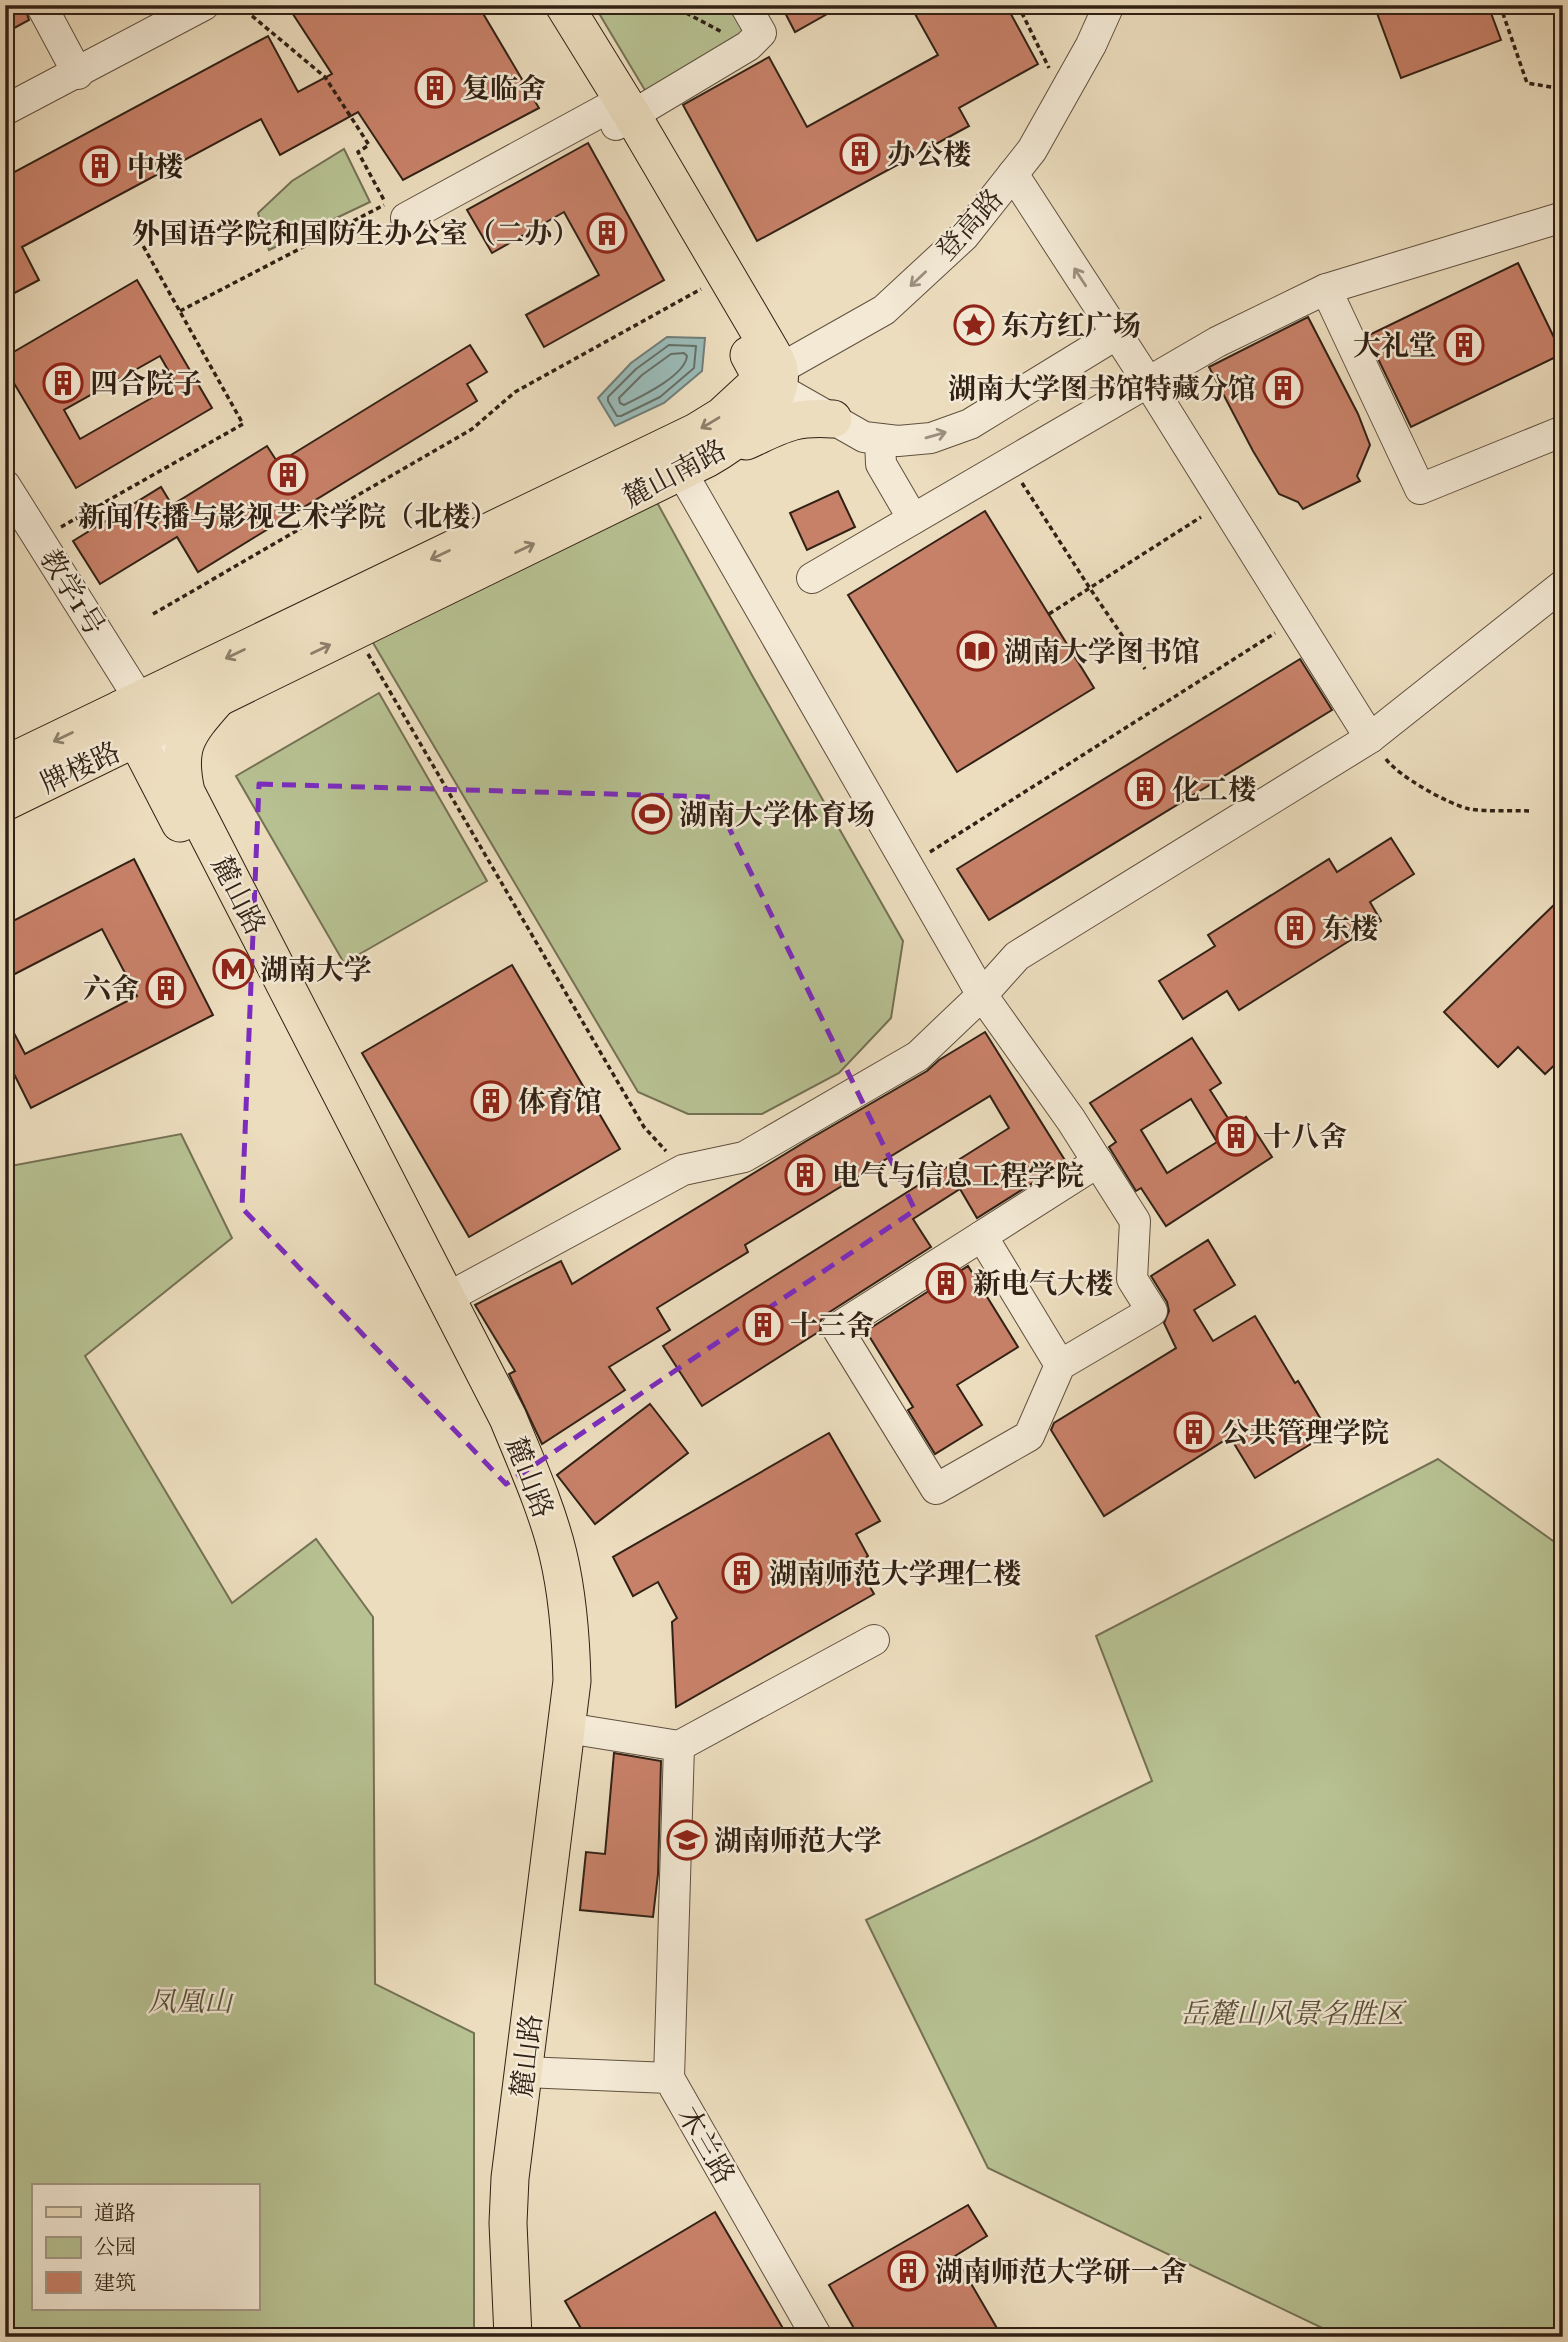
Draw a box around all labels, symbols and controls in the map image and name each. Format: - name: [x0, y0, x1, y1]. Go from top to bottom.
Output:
- building icon: 复临舍: [414, 67, 456, 109]
- place label: 复临舍: [462, 71, 546, 106]
- building icon: 办公楼: [839, 133, 881, 175]
- place label: 办公楼: [887, 137, 971, 172]
- building icon: 中楼: [79, 145, 121, 187]
- place label: 中楼: [127, 149, 183, 184]
- street label: 登高路: [928, 181, 1010, 267]
- building icon: 外国语学院和国防生办公室（二办）: [586, 212, 628, 254]
- place label: 外国语学院和国防生办公室（二办）: [132, 216, 580, 251]
- one-way arrow: [1073, 268, 1087, 287]
- one-way arrow: [910, 270, 927, 287]
- place icon: 东方红广场: [953, 304, 995, 346]
- place label: 东方红广场: [1001, 308, 1141, 343]
- building icon: 大礼堂: [1443, 324, 1485, 366]
- place label: 大礼堂: [1353, 328, 1437, 363]
- building icon: 四合院子: [42, 362, 84, 404]
- place label: 四合院子: [90, 366, 202, 401]
- building icon: 湖南大学图书馆特藏分馆: [1262, 367, 1304, 409]
- place label: 湖南大学图书馆特藏分馆: [948, 371, 1256, 406]
- one-way arrow: [701, 416, 721, 430]
- one-way arrow: [924, 428, 947, 441]
- street label: 麓山南路: [617, 432, 732, 515]
- building icon: 新闻传播与影视艺术学院（北楼）: [267, 454, 309, 496]
- place label: 新闻传播与影视艺术学院（北楼）: [78, 499, 498, 534]
- one-way arrow: [514, 541, 535, 555]
- street label: 教学1号: [33, 543, 113, 642]
- one-way arrow: [430, 549, 451, 562]
- library icon: 湖南大学图书馆: [956, 630, 998, 672]
- place label: 湖南大学图书馆: [1004, 634, 1200, 669]
- one-way arrow: [310, 641, 331, 655]
- one-way arrow: [225, 648, 246, 661]
- one-way arrow: [53, 731, 74, 745]
- street label: 牌楼路: [35, 734, 126, 801]
- building icon: 化工楼: [1124, 768, 1166, 810]
- place label: 化工楼: [1172, 772, 1256, 807]
- sports icon: 湖南大学体育场: [631, 793, 673, 835]
- place label: 湖南大学体育场: [679, 797, 875, 832]
- street label: 麓山路: [204, 850, 273, 941]
- building icon: 东楼: [1274, 907, 1316, 949]
- place label: 东楼: [1322, 911, 1378, 946]
- metro station icon: 湖南大学: [212, 948, 254, 990]
- place label: 湖南大学: [260, 952, 372, 987]
- building icon: 六舍: [145, 967, 187, 1009]
- place label: 六舍: [83, 971, 139, 1006]
- building icon: 体育馆: [470, 1080, 512, 1122]
- place label: 体育馆: [518, 1084, 602, 1119]
- building icon: 十八舍: [1215, 1115, 1257, 1157]
- place label: 十八舍: [1263, 1119, 1347, 1154]
- building icon: 电气与信息工程学院: [784, 1154, 826, 1196]
- place label: 电气与信息工程学院: [832, 1158, 1084, 1193]
- building icon: 新电气大楼: [925, 1262, 967, 1304]
- place label: 新电气大楼: [973, 1266, 1113, 1301]
- building icon: 十三舍: [742, 1304, 784, 1346]
- place label: 十三舍: [790, 1308, 874, 1343]
- building icon: 公共管理学院: [1173, 1411, 1215, 1453]
- place label: 公共管理学院: [1221, 1415, 1389, 1450]
- street label: 麓山路: [498, 1432, 561, 1523]
- building icon: 湖南师范大学理仁楼: [721, 1552, 763, 1594]
- place label: 湖南师范大学理仁楼: [769, 1556, 1021, 1591]
- school or university icon: 湖南师范大学: [666, 1819, 708, 1861]
- place label: 湖南师范大学: [714, 1823, 882, 1858]
- park label: 凤凰山: [148, 1984, 234, 2019]
- park label: 岳麓山风景名胜区: [1180, 1996, 1407, 2031]
- street label: 麓山路: [504, 2012, 549, 2100]
- street label: 木兰路: [670, 2100, 743, 2190]
- legend: [32, 2184, 259, 2310]
- text: 道路: [94, 2200, 136, 2226]
- text: 公园: [94, 2234, 136, 2260]
- building icon: 湖南师范大学研一舍: [887, 2250, 929, 2292]
- place label: 湖南师范大学研一舍: [935, 2254, 1187, 2289]
- text: 建筑: [94, 2270, 136, 2296]

